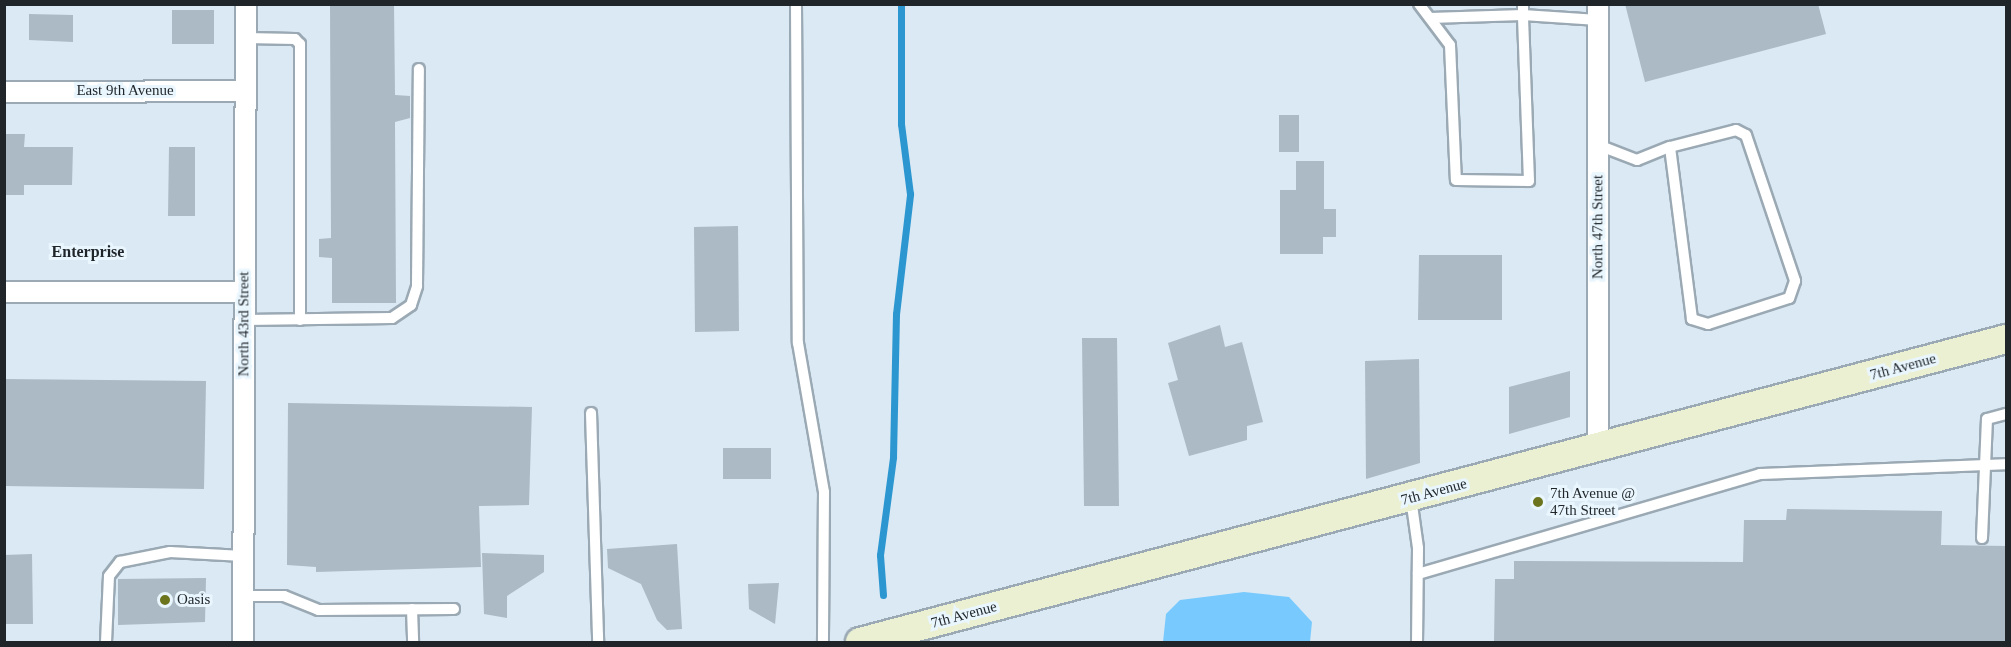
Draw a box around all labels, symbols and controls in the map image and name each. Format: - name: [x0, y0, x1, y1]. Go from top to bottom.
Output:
- street label: East 9th Avenue: [76, 82, 174, 100]
- street label: North 47th Street: [1589, 175, 1607, 279]
- district label: Enterprise: [52, 242, 124, 262]
- street label: North 43rd Street: [235, 272, 253, 376]
- street label: 7th Avenue: [1868, 349, 1938, 385]
- street label: 7th Avenue: [1399, 474, 1469, 510]
- place label: 7th Avenue @ 47th Street: [1550, 484, 1636, 519]
- marker: 7th Avenue @ 47th Street: [1531, 495, 1545, 509]
- place label: Oasis: [177, 591, 210, 609]
- marker: Oasis: [158, 593, 172, 607]
- street label: 7th Avenue: [929, 597, 999, 633]

